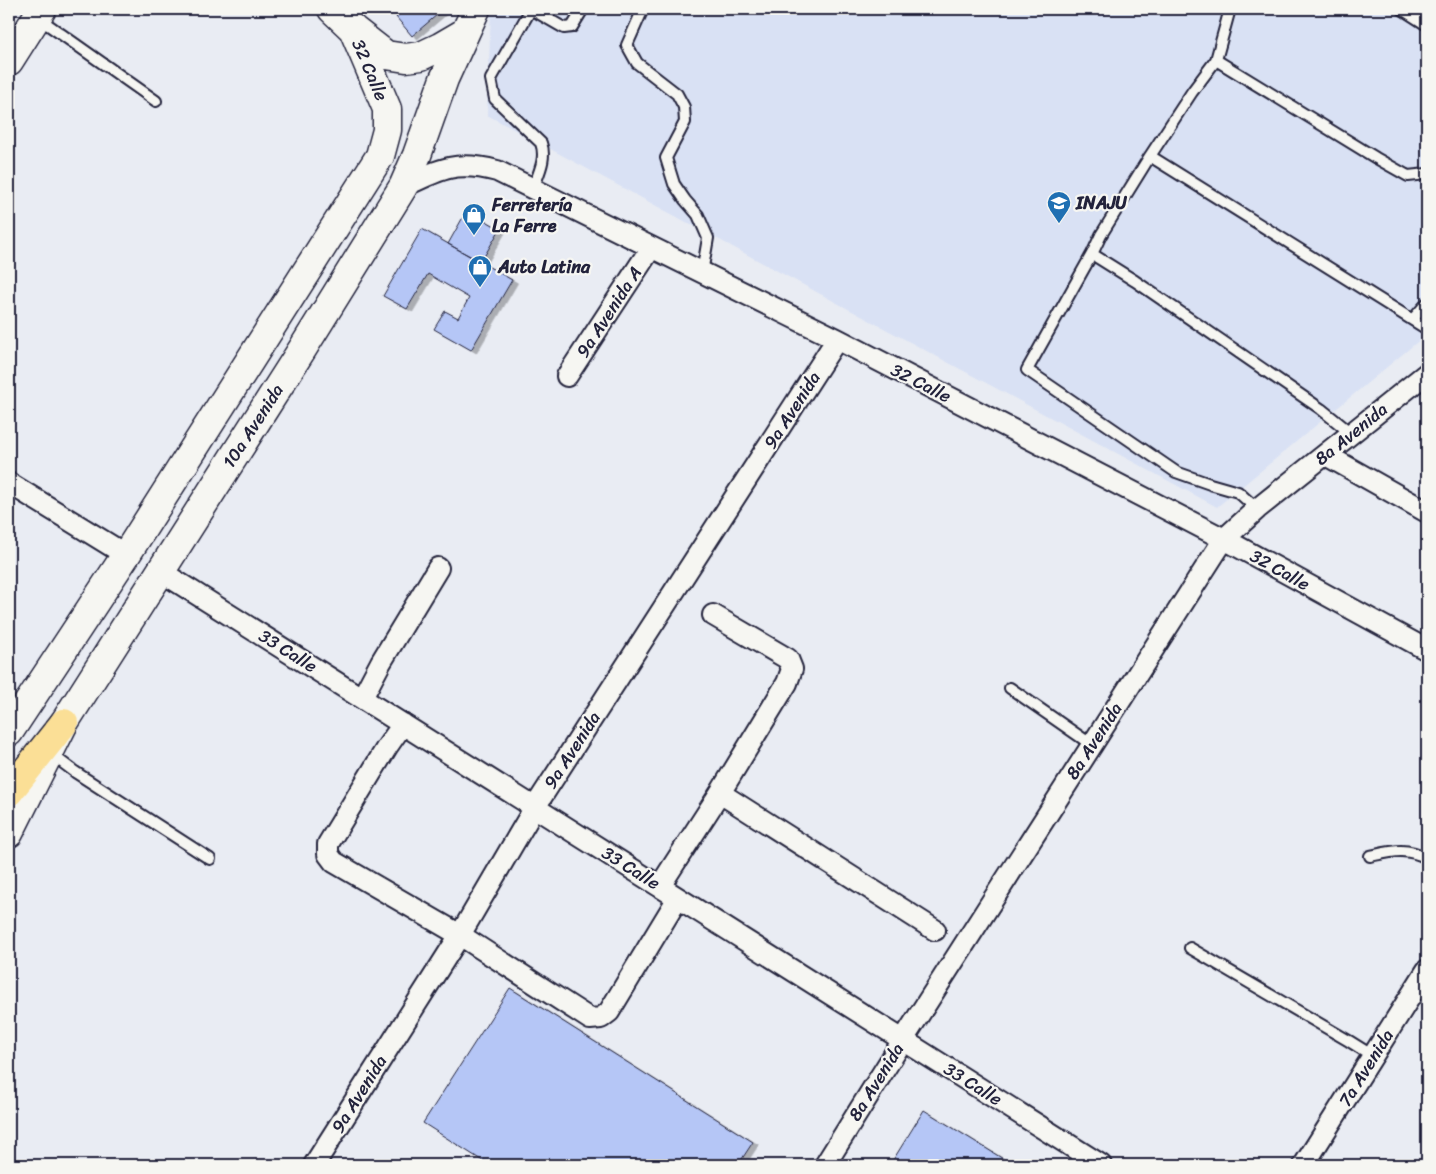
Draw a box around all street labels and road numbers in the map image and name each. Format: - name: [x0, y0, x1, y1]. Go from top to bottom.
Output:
- street label: 32 Calle: [343, 34, 397, 106]
- street label: 9a Avenida A: [567, 260, 651, 364]
- street label: 32 Calle: [885, 354, 957, 412]
- street label: 9a Avenida: [755, 365, 829, 455]
- street label: 10a Avenida: [214, 377, 292, 475]
- street label: 8a Avenida: [1307, 394, 1395, 474]
- street label: 32 Calle: [1244, 540, 1316, 600]
- street label: 33 Calle: [252, 620, 324, 682]
- street label: 8a Avenida: [1057, 696, 1131, 786]
- street label: 9a Avenida: [535, 705, 609, 795]
- street label: 33 Calle: [595, 837, 667, 899]
- street label: 7a Avenida: [1329, 1023, 1403, 1113]
- street label: 8a Avenida: [839, 1037, 913, 1127]
- street label: 9a Avenida: [322, 1048, 396, 1140]
- street label: 33 Calle: [937, 1053, 1009, 1115]

